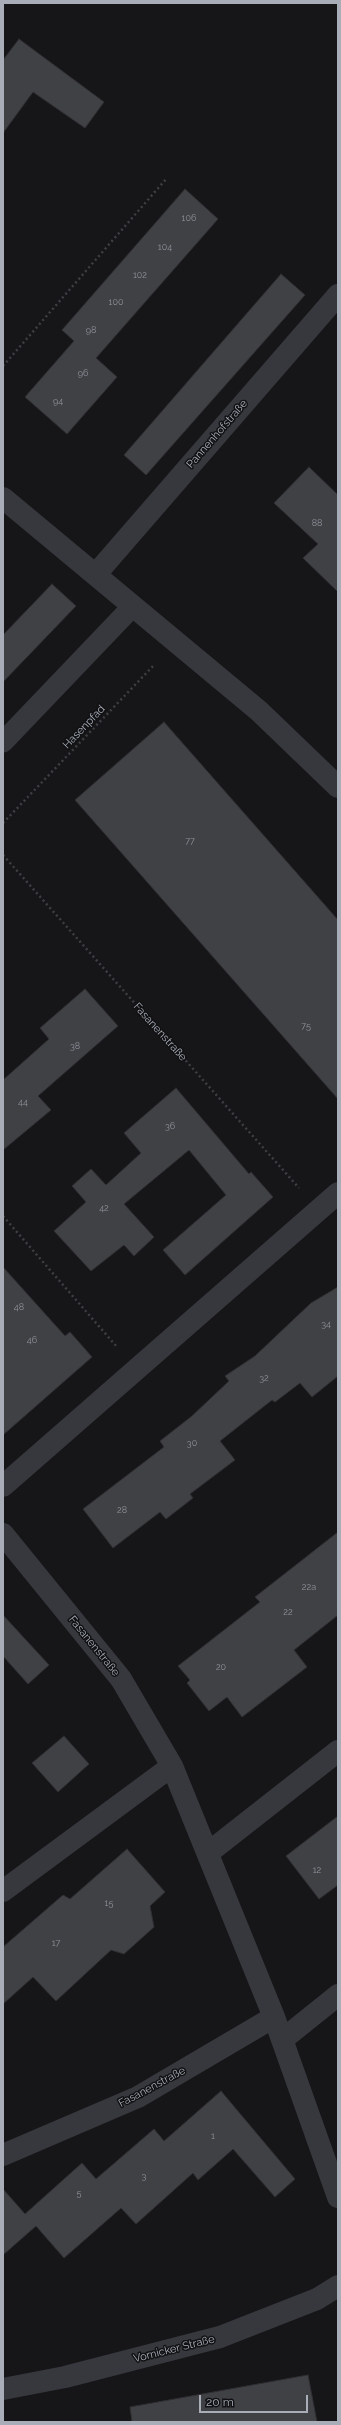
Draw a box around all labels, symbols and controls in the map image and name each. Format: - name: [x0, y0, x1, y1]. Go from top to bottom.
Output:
- house number: 106: [182, 213, 196, 223]
- house number: 104: [158, 242, 172, 252]
- house number: 102: [133, 270, 147, 280]
- house number: 100: [109, 297, 123, 307]
- house number: 98: [86, 325, 96, 335]
- house number: 96: [78, 368, 88, 378]
- house number: 94: [53, 396, 63, 406]
- street label: Pannenhofstraße: [184, 397, 250, 471]
- house number: 88: [312, 518, 322, 528]
- street label: Hasenpfad: [60, 702, 108, 752]
- house number: 77: [185, 836, 195, 846]
- street label: Fasanenstraße: [130, 1000, 190, 1064]
- house number: 75: [301, 1021, 311, 1031]
- house number: 38: [70, 1041, 80, 1051]
- house number: 44: [18, 1097, 28, 1107]
- house number: 36: [165, 1121, 175, 1131]
- house number: 42: [99, 1203, 109, 1213]
- house number: 48: [14, 1302, 24, 1312]
- house number: 34: [321, 1319, 331, 1329]
- house number: 46: [27, 1335, 37, 1345]
- house number: 32: [259, 1373, 269, 1383]
- house number: 30: [187, 1438, 197, 1448]
- house number: 28: [117, 1505, 127, 1515]
- house number: 22a: [302, 1582, 316, 1592]
- house number: 22: [283, 1607, 293, 1617]
- street label: Fasanenstraße: [66, 1613, 122, 1679]
- house number: 20: [216, 1662, 226, 1672]
- house number: 12: [313, 1865, 321, 1875]
- house number: 15: [105, 1898, 113, 1908]
- house number: 17: [52, 1938, 60, 1948]
- street label: Fasanenstraße: [116, 2064, 188, 2110]
- house number: 1: [211, 2131, 215, 2141]
- house number: 3: [142, 2171, 146, 2181]
- house number: 5: [77, 2188, 81, 2198]
- street label: Vornicker Straße: [132, 2333, 216, 2365]
- scale bar: [201, 2387, 310, 2413]
- text: 20 m: [206, 2395, 234, 2409]

